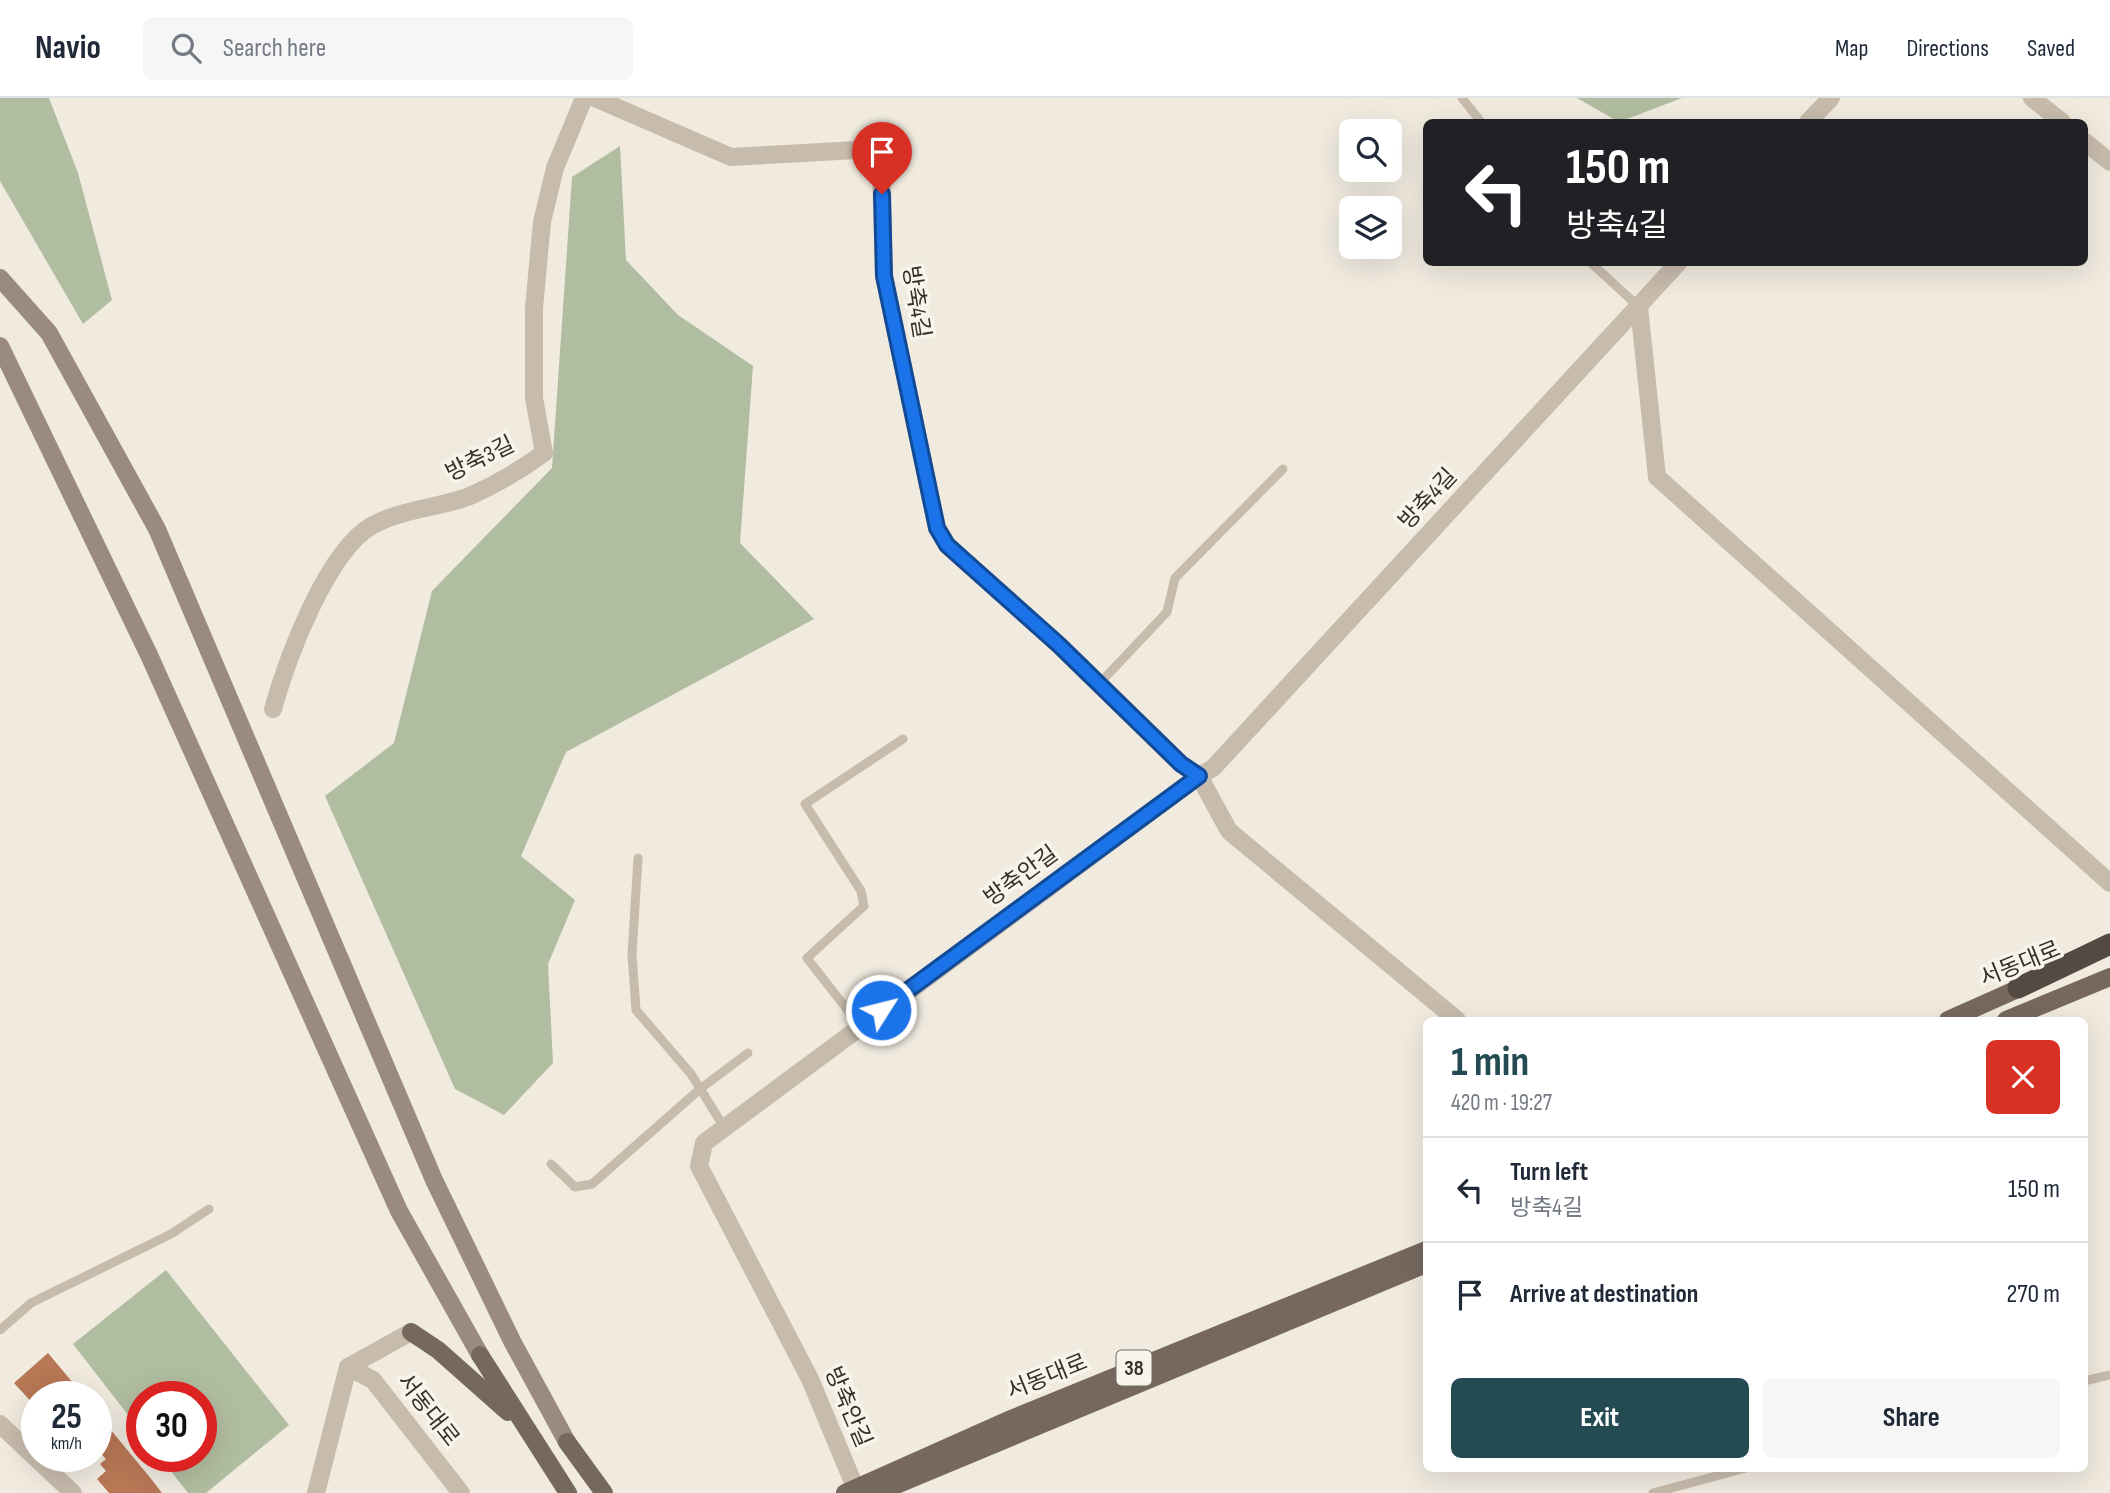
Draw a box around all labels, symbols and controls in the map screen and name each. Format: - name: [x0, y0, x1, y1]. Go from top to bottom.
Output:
- search box: [143, 17, 633, 80]
- text: Navio: [35, 28, 101, 68]
- icon: search: [167, 29, 205, 67]
- text: Search here: [223, 33, 326, 64]
- text: Map: [1835, 34, 1868, 63]
- text: Directions: [1906, 34, 1989, 63]
- text: Saved: [2027, 34, 2075, 63]
- map controls: [1339, 119, 1402, 259]
- button: search: [1339, 119, 1402, 182]
- pin: [852, 122, 912, 194]
- icon: arrive: [863, 133, 901, 171]
- text: 150 m: [1566, 139, 1670, 198]
- icon: left: [1451, 147, 1542, 238]
- button: layers: [1339, 196, 1402, 259]
- text: 방축4길: [1566, 207, 1668, 246]
- street label: 방축4길: [896, 264, 936, 340]
- street label: 방축3길: [441, 430, 519, 488]
- street label: 방축4길: [1393, 463, 1463, 535]
- street label: 방축안길: [979, 840, 1063, 912]
- street label: 서동대로: [1976, 935, 2064, 993]
- position arrow: [844, 973, 918, 1047]
- text: 1 min: [1451, 1037, 1529, 1088]
- button: close: [1986, 1040, 2060, 1114]
- text: 420 m · 19:27: [1451, 1089, 1552, 1117]
- text: Turn left: [1510, 1157, 1588, 1188]
- icon: left: [1451, 1171, 1489, 1209]
- text: 150 m: [2008, 1174, 2060, 1205]
- text: 방축4길: [1510, 1194, 1583, 1222]
- icon: arrive: [1451, 1276, 1489, 1314]
- text: Arrive at destination: [1510, 1279, 1698, 1310]
- text: 270 m: [2007, 1279, 2060, 1310]
- street label: 서동대로: [1003, 1348, 1091, 1406]
- road number: 38: [1116, 1350, 1152, 1386]
- street label: 방축안길: [819, 1363, 877, 1451]
- street label: 서동대로: [391, 1368, 465, 1452]
- button: Exit: [1451, 1378, 1749, 1458]
- button: Share: [1763, 1378, 2060, 1458]
- speed limit sign: 30: [126, 1381, 217, 1472]
- text: 25: [51, 1396, 82, 1439]
- text: km/h: [51, 1433, 82, 1454]

